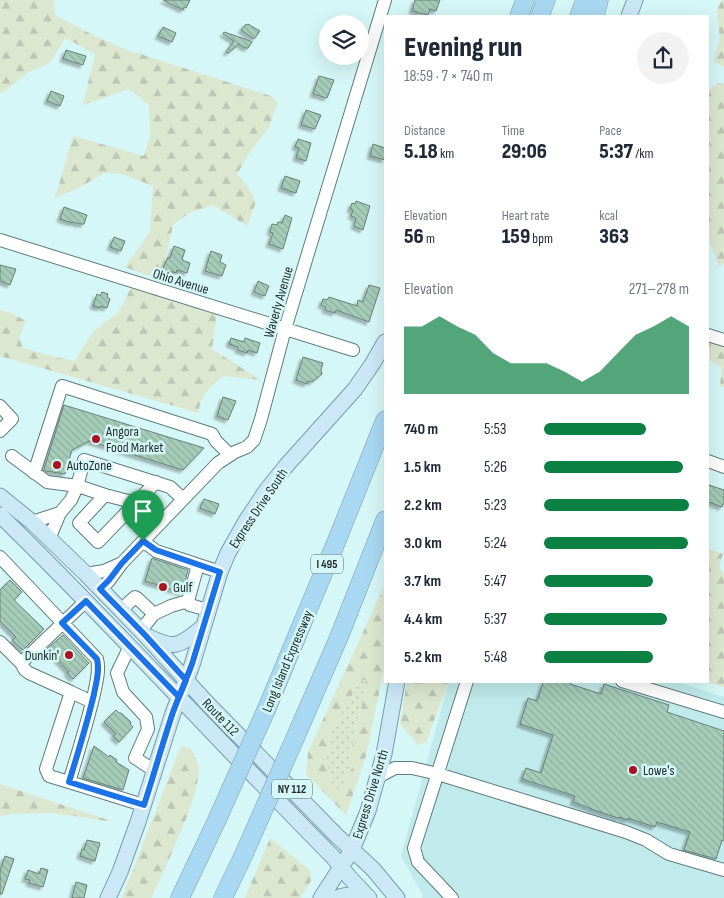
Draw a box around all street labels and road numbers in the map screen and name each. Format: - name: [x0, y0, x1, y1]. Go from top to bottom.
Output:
- street label: Waverly Avenue: [260, 264, 297, 340]
- street label: Ohio Avenue: [151, 265, 211, 298]
- street label: Express Drive South: [225, 465, 291, 552]
- road number: I 495: [311, 554, 343, 574]
- street label: Long Island Expressway: [258, 607, 317, 715]
- street label: Route 112: [199, 695, 243, 740]
- street label: Express Drive North: [349, 747, 392, 841]
- road number: NY 112: [272, 780, 312, 799]

